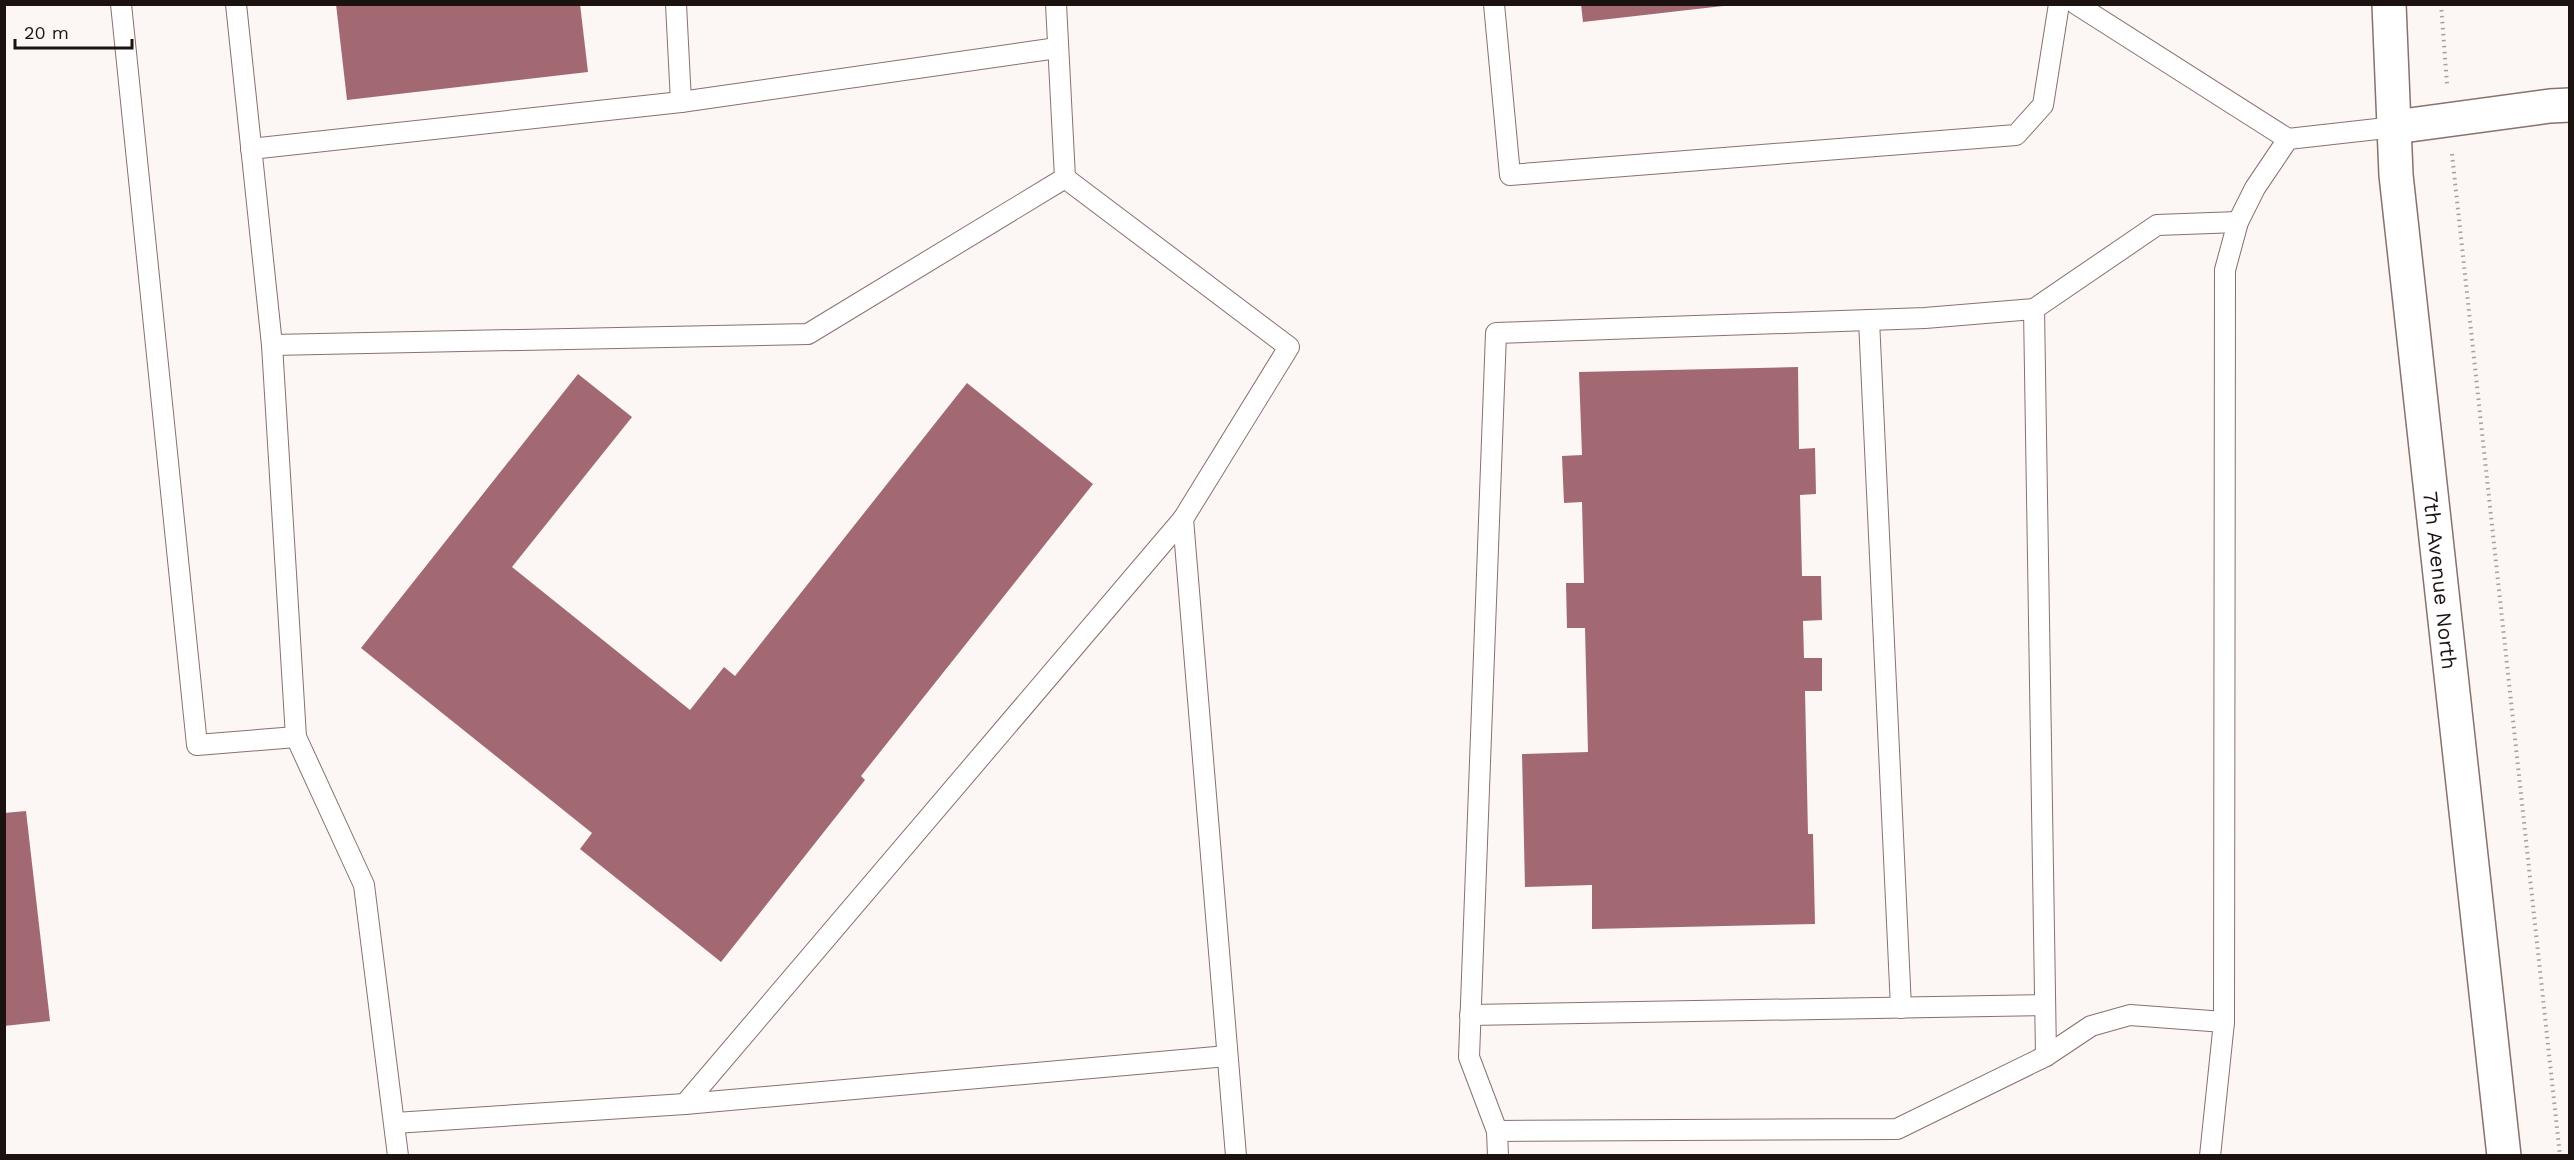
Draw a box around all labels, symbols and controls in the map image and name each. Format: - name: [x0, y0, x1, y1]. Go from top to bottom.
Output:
- scale bar: [15, 12, 132, 50]
- text: 20 m: [24, 22, 69, 43]
- street label: 7th Avenue North: [2418, 490, 2463, 671]

